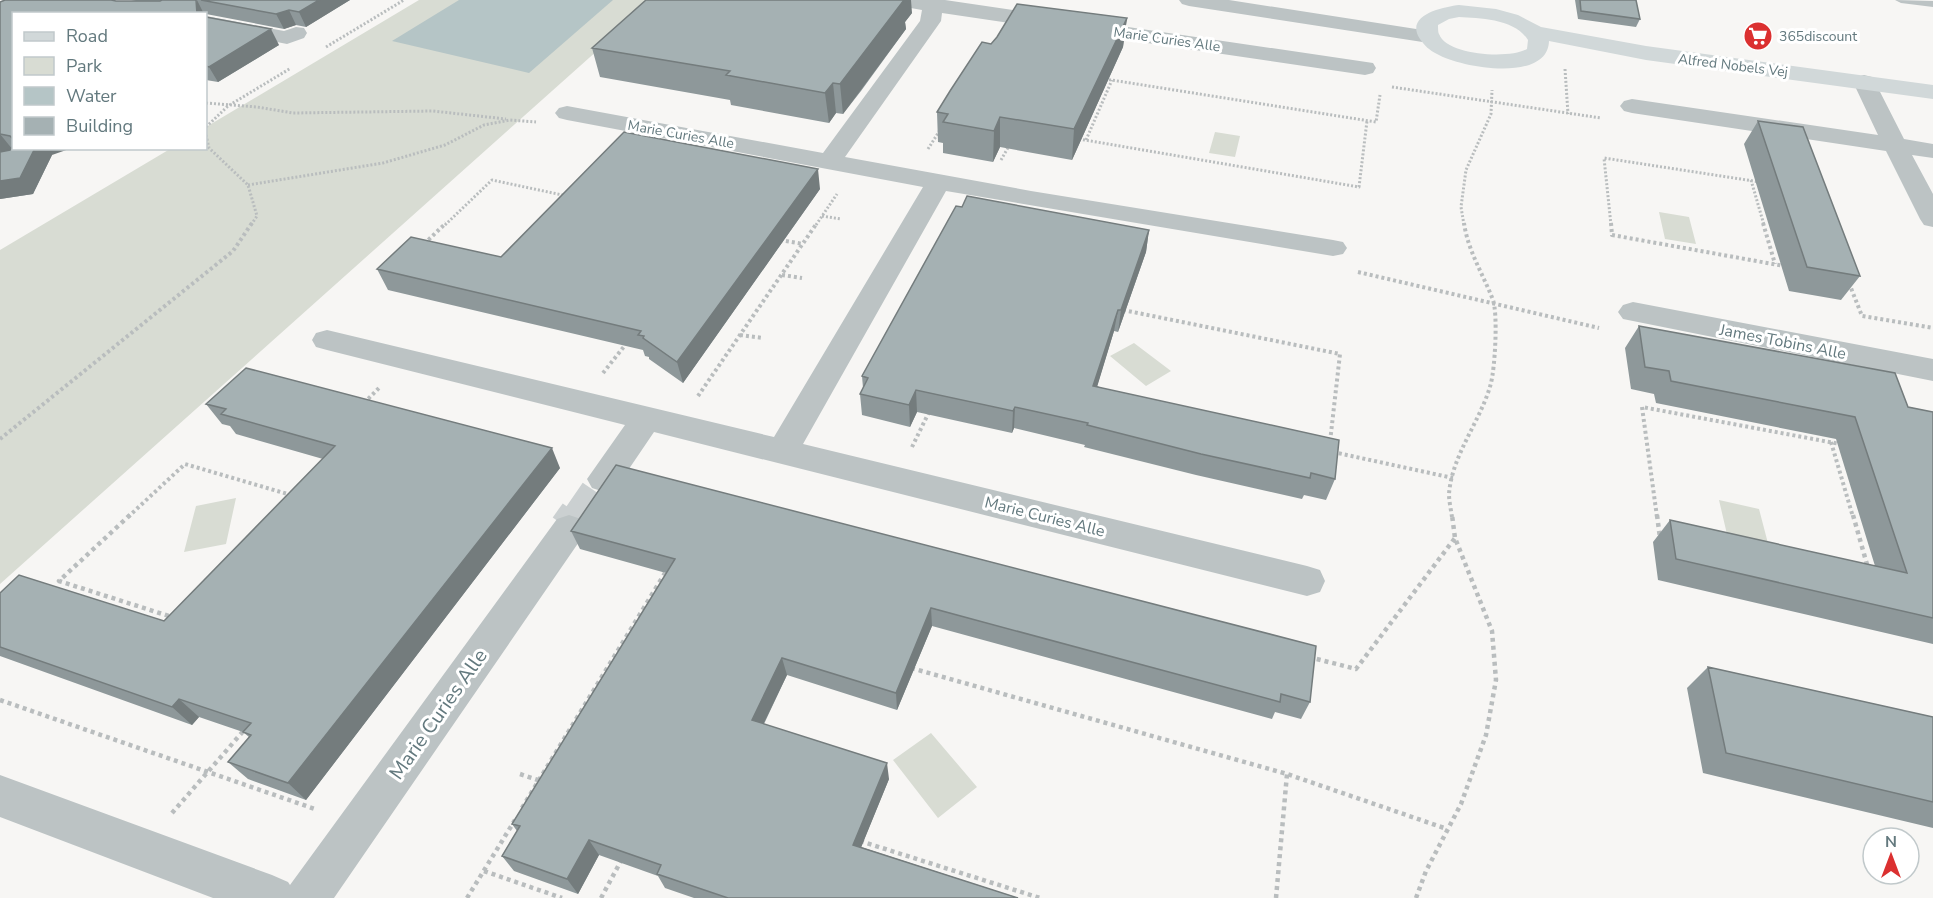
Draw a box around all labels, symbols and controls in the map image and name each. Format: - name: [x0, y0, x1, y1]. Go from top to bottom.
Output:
- legend: [12, 12, 207, 150]
- supermarket icon: 365discount: [1742, 20, 1774, 52]
- street label: Marie Curies Alle: [1112, 23, 1222, 56]
- text: Road: [66, 24, 108, 48]
- place label: 365discount: [1779, 27, 1857, 46]
- street label: Alfred Nobels Vej: [1677, 49, 1789, 82]
- text: Park: [66, 54, 103, 78]
- text: Water: [66, 84, 117, 108]
- text: Building: [66, 114, 133, 138]
- street label: Marie Curies Alle: [626, 116, 736, 153]
- street label: James Tobins Alle: [1717, 319, 1848, 365]
- street label: Marie Curies Alle: [982, 491, 1107, 543]
- street label: Marie Curies Alle: [383, 644, 494, 785]
- north arrow: [1861, 826, 1921, 886]
- text: N: [1885, 831, 1897, 853]

